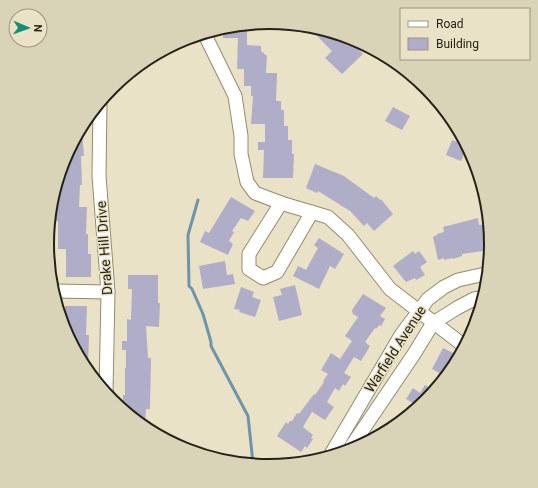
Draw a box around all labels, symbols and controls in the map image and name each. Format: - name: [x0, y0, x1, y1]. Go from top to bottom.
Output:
- north arrow: [8, 8, 48, 48]
- legend: [400, 8, 530, 60]
- text: Road: [436, 17, 464, 31]
- text: N: [31, 24, 44, 33]
- text: Building: [436, 37, 479, 51]
- street label: Drake Hill Drive: [93, 200, 115, 296]
- street label: Warfield Avenue: [361, 303, 429, 395]

